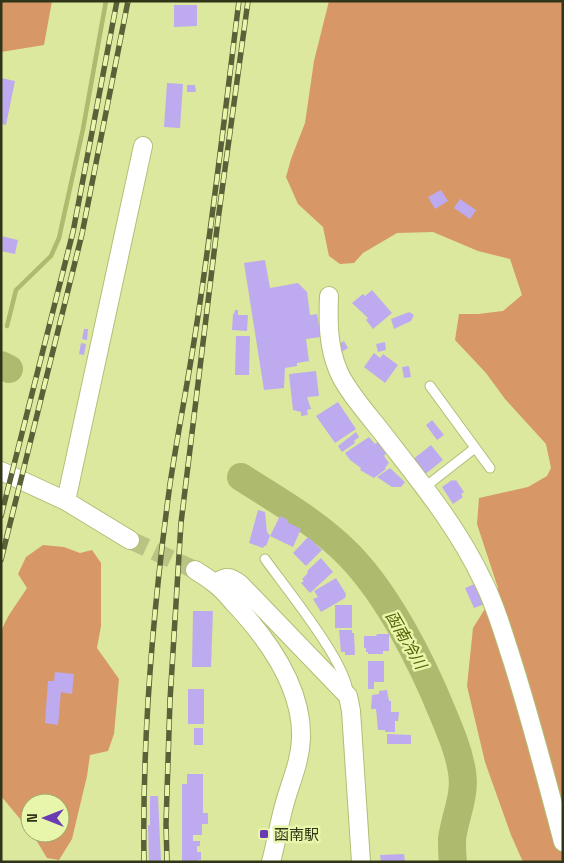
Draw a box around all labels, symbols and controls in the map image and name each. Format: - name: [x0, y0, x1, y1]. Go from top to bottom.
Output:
- water label: 函南冷川: [381, 607, 432, 675]
- north arrow: [20, 793, 70, 843]
- text: N: [23, 813, 41, 823]
- place label: 函南駅: [274, 825, 319, 844]
- marker: 函南駅: [258, 828, 270, 840]

